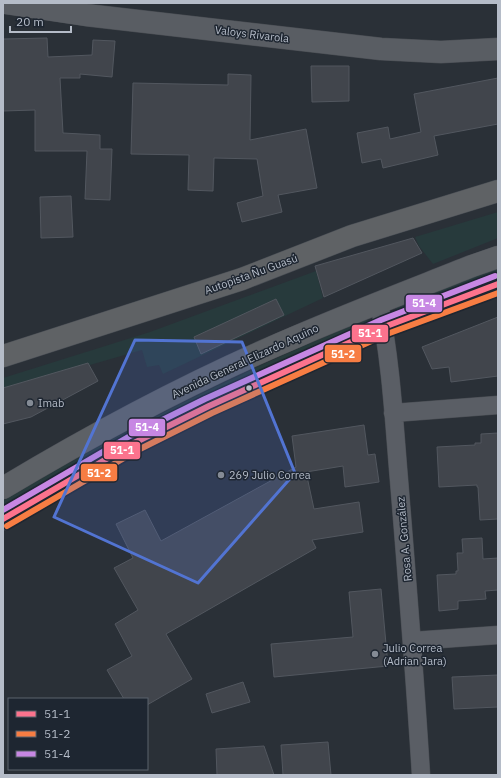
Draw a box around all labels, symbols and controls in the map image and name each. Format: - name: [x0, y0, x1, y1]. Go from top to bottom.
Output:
- scale bar: [10, 8, 71, 34]
- text: 20 m: [16, 14, 44, 29]
- street label: Valoys Rivarola: [214, 22, 290, 46]
- street label: Autopista Ñu Guasú: [203, 251, 299, 297]
- line badge: 51-4: [405, 294, 443, 313]
- text: 51-4: [412, 296, 437, 310]
- street label: Avenida General Elizardo Aquino: [169, 321, 321, 401]
- line badge: 51-1: [351, 324, 389, 343]
- text: 51-1: [358, 326, 383, 340]
- line badge: 51-2: [324, 344, 362, 363]
- text: 51-2: [331, 347, 356, 361]
- unlabelled marker: [244, 383, 254, 393]
- place label: Imab: [38, 396, 64, 410]
- marker: Imab: [25, 398, 35, 408]
- line badge: 51-4: [128, 418, 166, 437]
- text: 51-4: [135, 420, 160, 434]
- line badge: 51-1: [103, 441, 141, 460]
- text: 51-1: [110, 443, 135, 457]
- line badge: 51-2: [80, 463, 118, 482]
- text: 51-2: [87, 466, 112, 480]
- place label: 269 Julio Correa: [229, 468, 311, 482]
- marker: 269 Julio Correa: [216, 470, 226, 480]
- street label: Rosa A. González: [393, 496, 415, 582]
- place label: Julio Correa (Adrian Jara): [383, 641, 447, 668]
- marker: Julio Correa (Adrian Jara): [370, 649, 380, 659]
- legend: [8, 698, 148, 770]
- text: 51-1: [44, 706, 70, 721]
- text: 51-2: [44, 726, 70, 741]
- text: 51-4: [44, 746, 70, 761]

